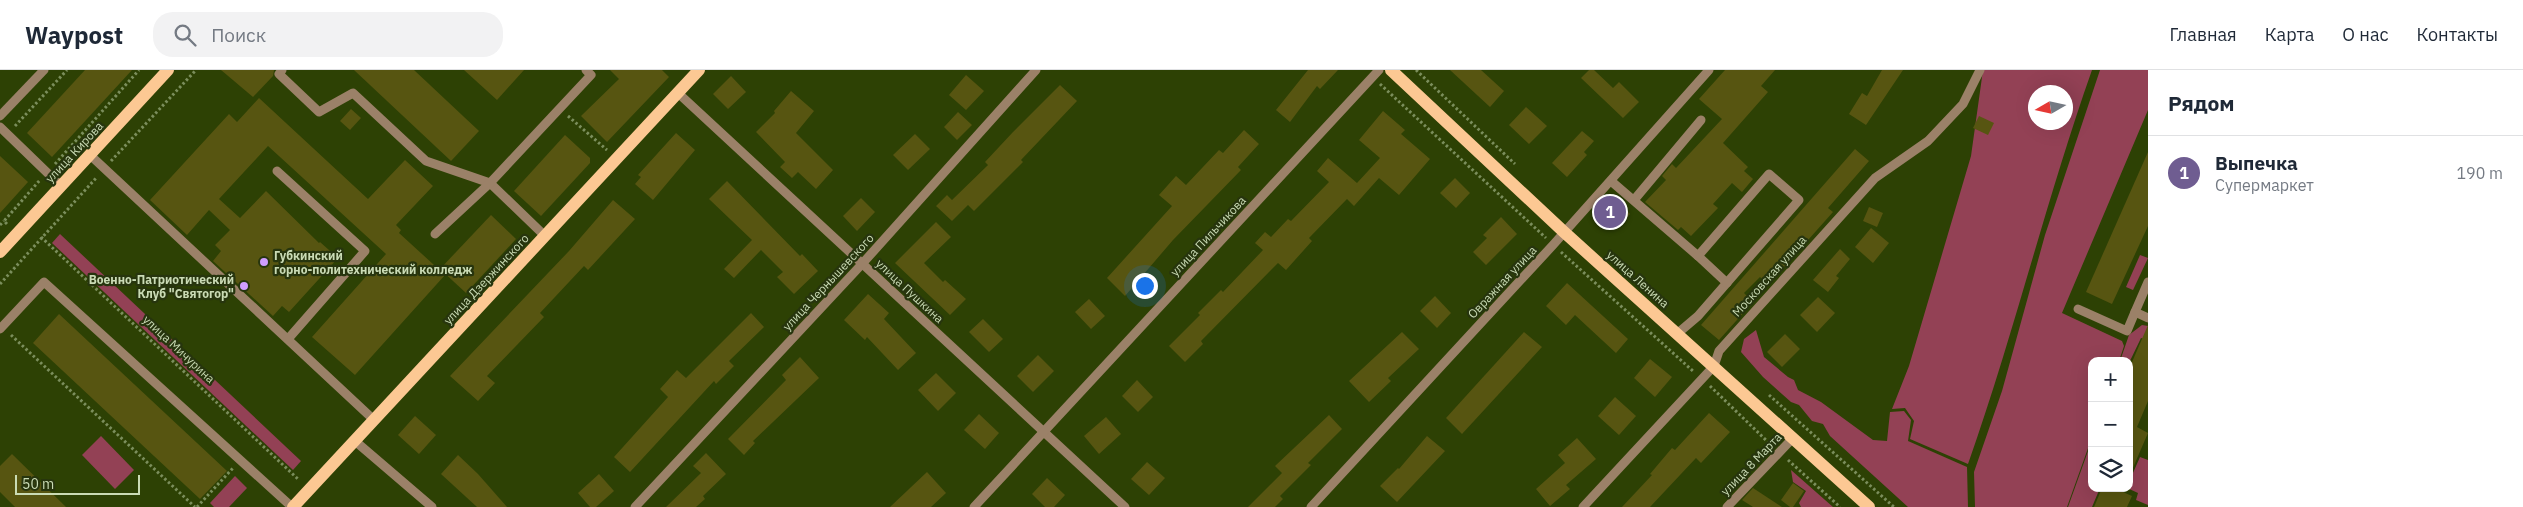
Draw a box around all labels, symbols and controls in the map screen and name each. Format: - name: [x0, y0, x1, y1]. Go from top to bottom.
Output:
- search box: [153, 12, 503, 57]
- text: Waypost: [25, 19, 123, 51]
- icon: search: [171, 21, 199, 49]
- text: Поиск: [211, 23, 266, 47]
- text: Главная: [2169, 23, 2237, 46]
- text: Карта: [2265, 23, 2314, 46]
- text: О нас: [2342, 23, 2389, 46]
- text: Контакты: [2417, 23, 2498, 46]
- north arrow: [2028, 85, 2073, 130]
- text: Рядом: [2168, 89, 2235, 117]
- street label: улица Кирова: [42, 118, 106, 186]
- text: Выпечка: [2215, 151, 2298, 175]
- text: 1: [2179, 163, 2189, 183]
- text: 190 m: [2456, 163, 2503, 183]
- text: Супермаркет: [2215, 175, 2314, 195]
- street label: улица Пильчикова: [1167, 192, 1249, 279]
- pin: 1: [1594, 193, 1626, 231]
- street label: улица Дзержинского: [440, 230, 532, 327]
- street label: улица Чернышевского: [779, 230, 877, 333]
- street label: Московская улица: [1729, 232, 1810, 320]
- street label: Овражная улица: [1465, 242, 1540, 321]
- street label: улица Ленина: [1604, 247, 1673, 311]
- place label: Губкинский горно-политехнический колледж: [274, 248, 473, 277]
- marker: Губкинский горно-политехнический колледж: [258, 256, 270, 268]
- street label: улица Пушкина: [873, 256, 947, 327]
- place label: Военно-Патриотический Клуб "Святогор": [89, 272, 234, 301]
- your location: [1132, 273, 1158, 299]
- marker: Военно-Патриотический Клуб "Святогор": [238, 280, 250, 292]
- street label: улица Мичурина: [140, 312, 218, 387]
- map controls: [2088, 357, 2133, 492]
- button: +: [2088, 357, 2133, 402]
- button: −: [2088, 402, 2133, 447]
- street label: улица 8 Марта: [1717, 429, 1785, 498]
- button: layers: [2088, 447, 2133, 492]
- scale bar: [15, 472, 140, 495]
- text: 50 m: [22, 475, 54, 493]

